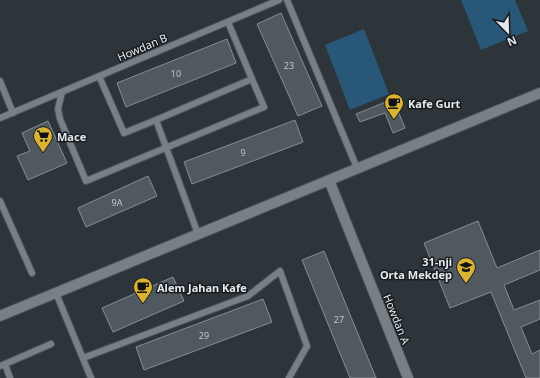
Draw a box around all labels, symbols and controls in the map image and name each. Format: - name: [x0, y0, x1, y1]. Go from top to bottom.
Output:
- north arrow: [488, 12, 528, 52]
- street label: Howdan B: [115, 30, 169, 64]
- text: N: [505, 33, 519, 50]
- house number: 23: [284, 59, 294, 72]
- house number: 10: [171, 67, 181, 80]
- cafe icon: Kafe Gurt: [383, 92, 405, 120]
- place label: Kafe Gurt: [408, 96, 461, 111]
- supermarket icon: Mace: [32, 125, 54, 153]
- place label: Mace: [57, 129, 87, 144]
- house number: 9: [240, 146, 246, 159]
- house number: 9A: [112, 196, 123, 209]
- place label: 31-nji Orta Mekdep: [380, 254, 452, 282]
- school or university icon: 31-nji Orta Mekdep: [455, 256, 477, 284]
- cafe icon: Alem Jahan Kafe: [132, 276, 154, 304]
- place label: Alem Jahan Kafe: [157, 280, 247, 295]
- street label: Howdan A: [380, 292, 414, 347]
- house number: 27: [334, 313, 344, 326]
- house number: 29: [199, 329, 209, 342]

